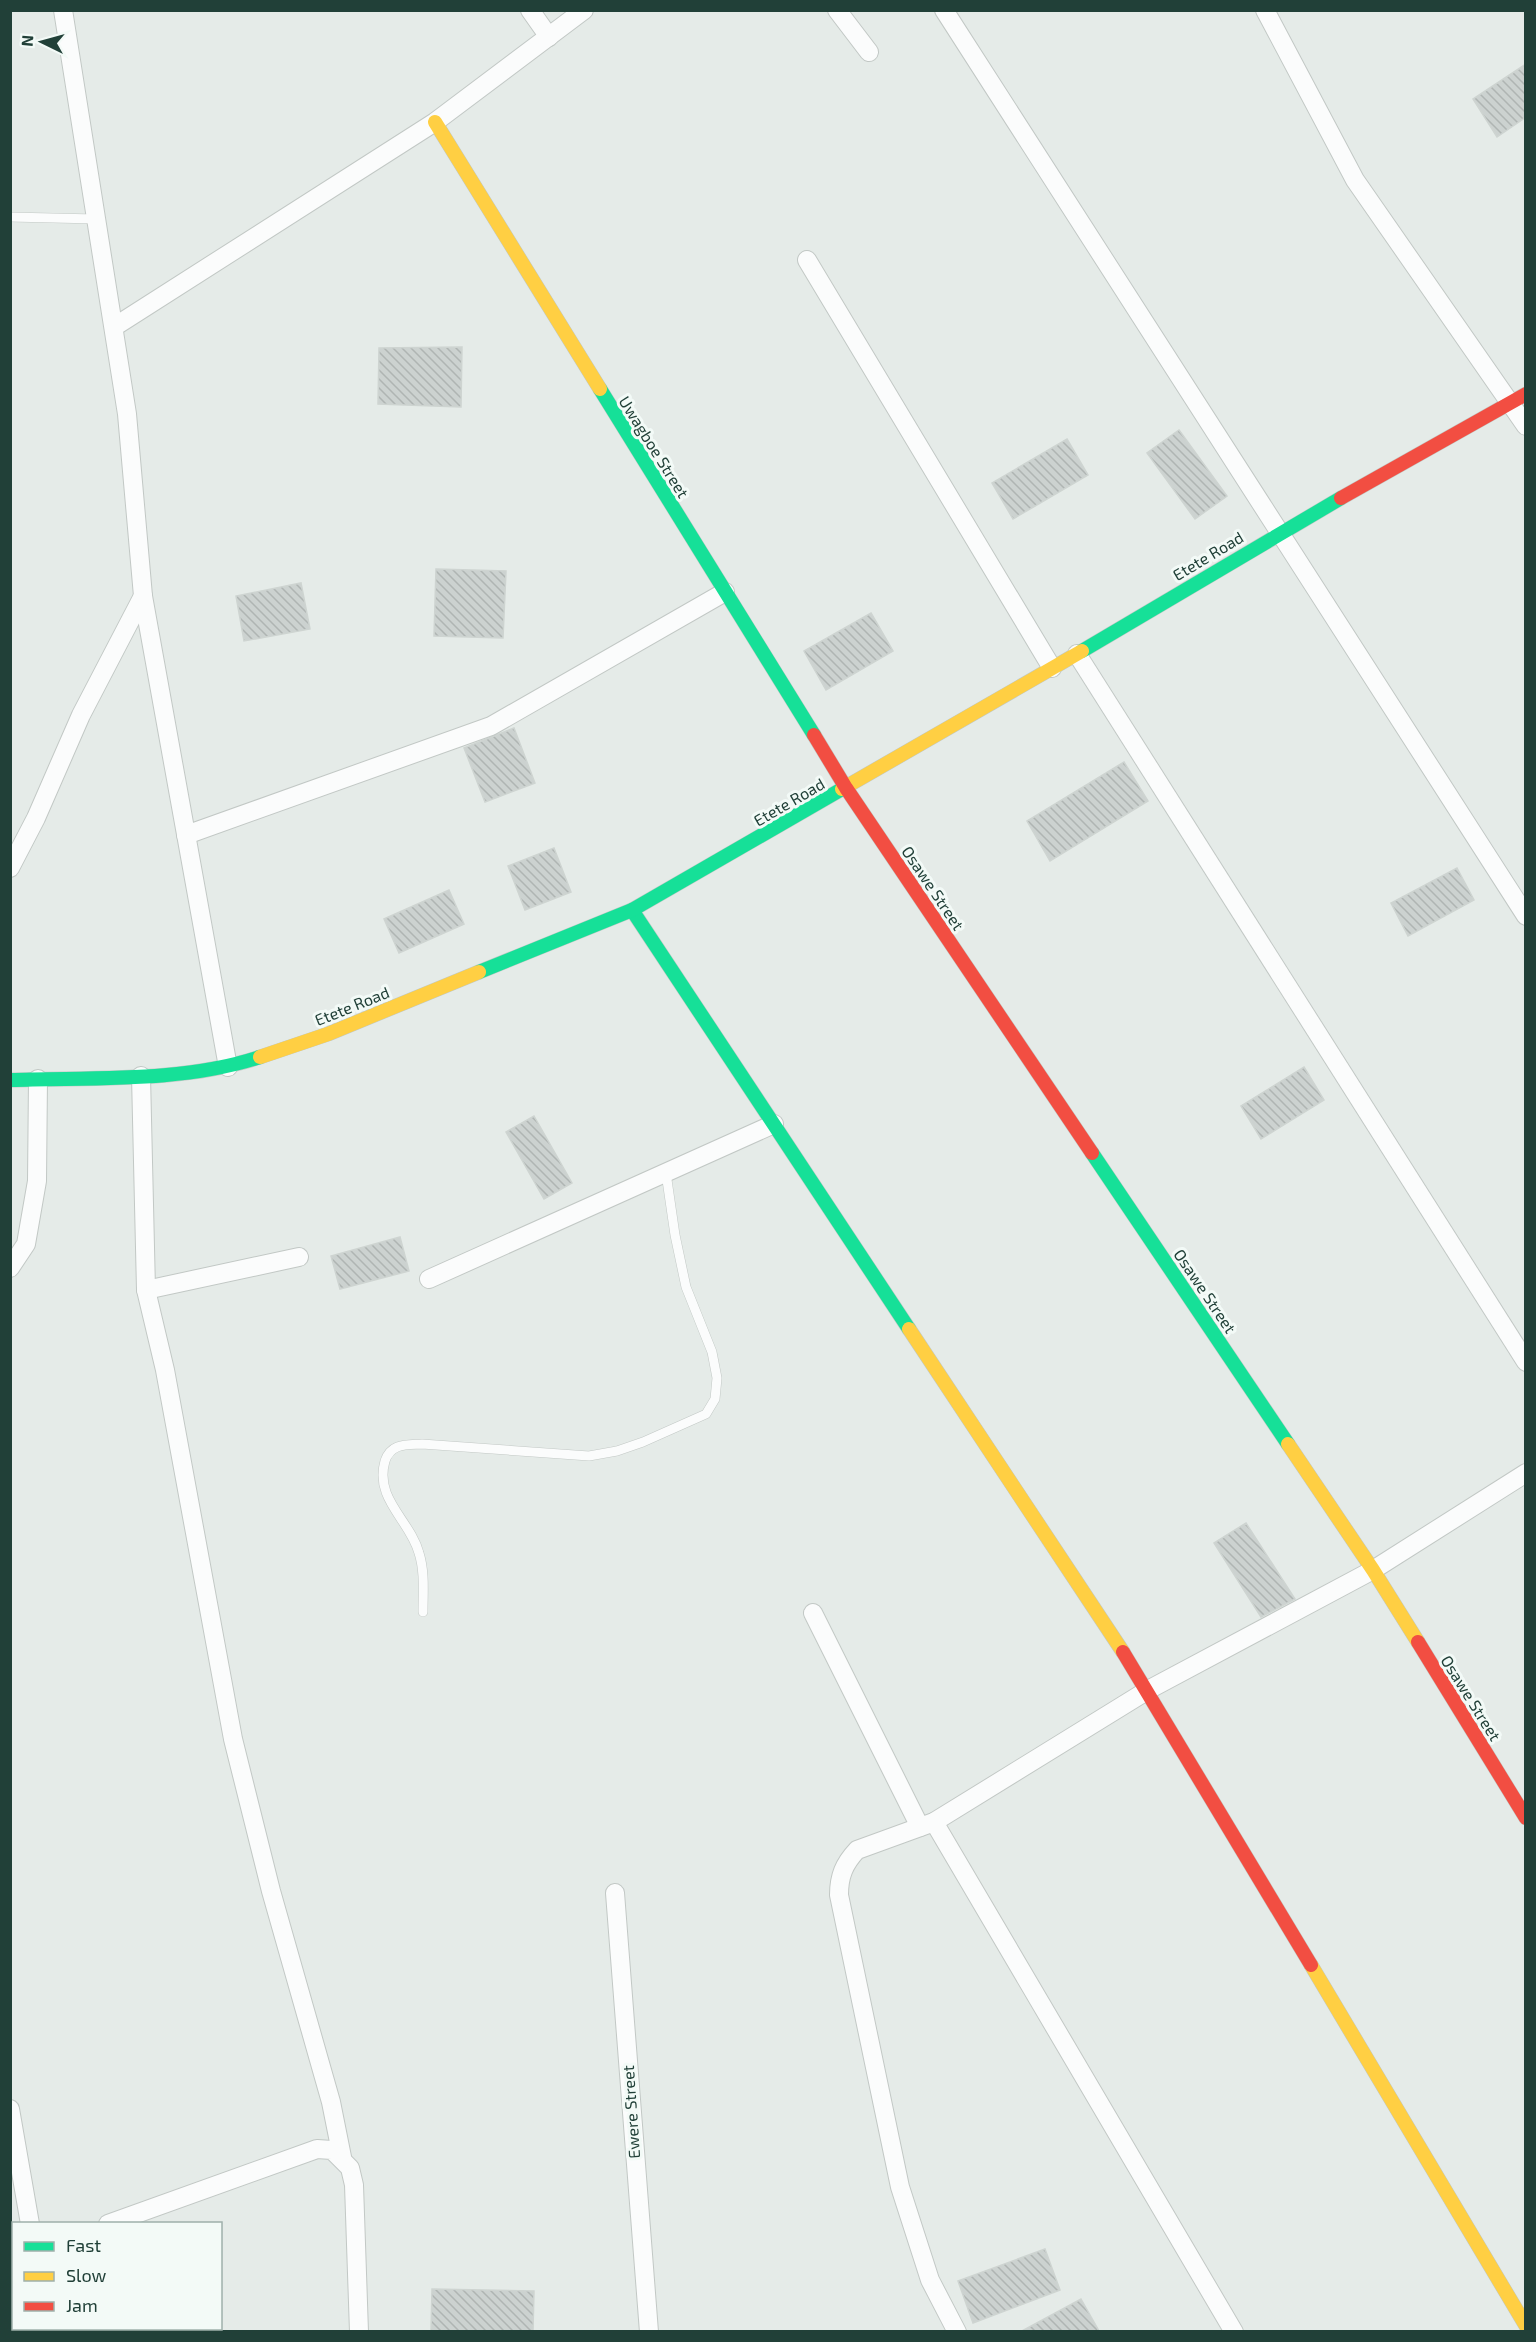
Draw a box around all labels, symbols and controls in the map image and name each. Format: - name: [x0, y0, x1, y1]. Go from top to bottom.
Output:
- north arrow: [12, 12, 72, 72]
- text: N: [17, 34, 37, 47]
- street label: Uwagboe Street: [616, 392, 693, 501]
- street label: Etete Road: [1169, 527, 1246, 584]
- street label: Etete Road: [750, 774, 828, 829]
- street label: Osawe Street: [898, 842, 969, 933]
- street label: Etete Road: [312, 982, 392, 1029]
- street label: Osawe Street: [1170, 1245, 1241, 1336]
- street label: Osawe Street: [1438, 1651, 1505, 1744]
- street label: Ewere Street: [618, 2065, 643, 2159]
- legend: [12, 2222, 222, 2330]
- text: Fast: [66, 2234, 101, 2256]
- text: Slow: [66, 2264, 107, 2286]
- text: Jam: [66, 2294, 98, 2316]

